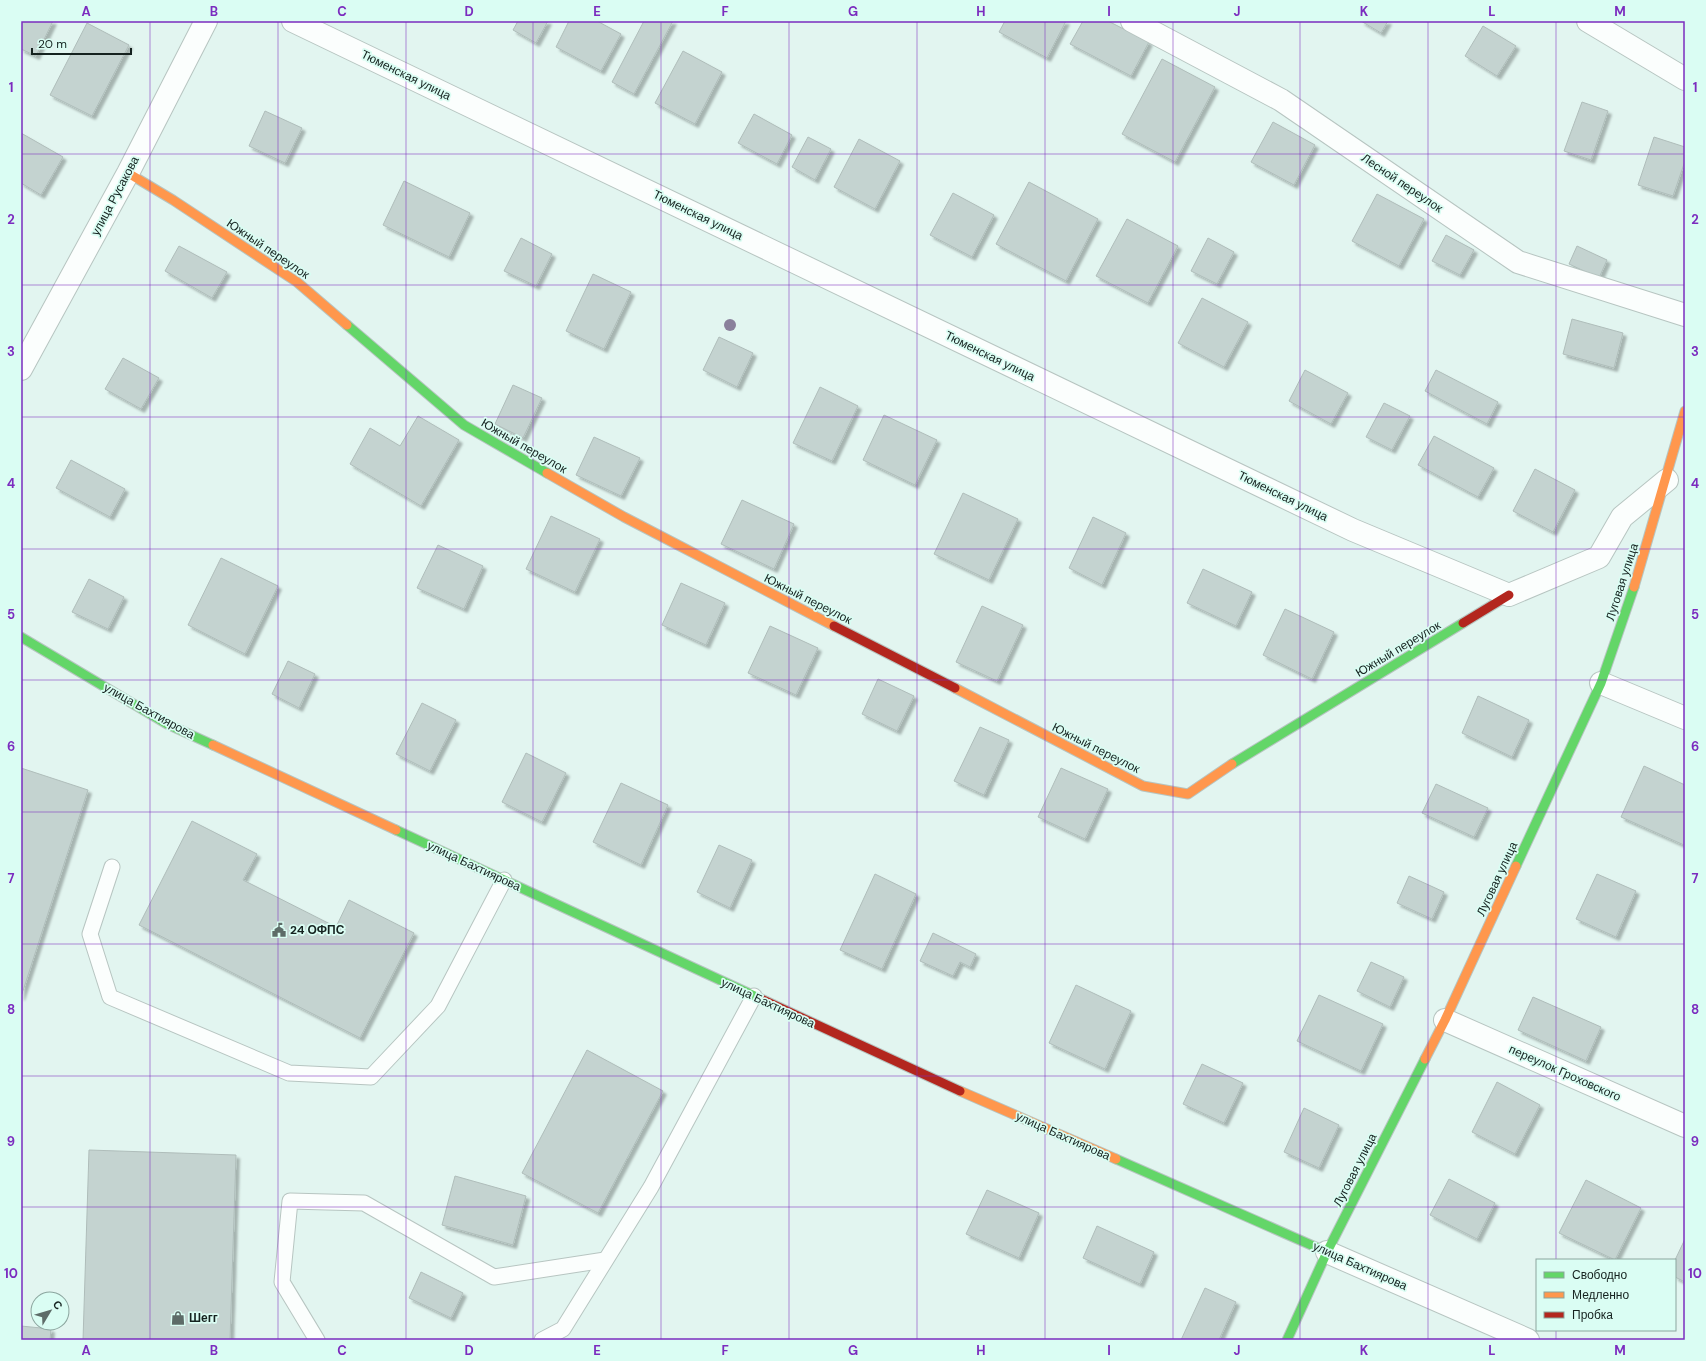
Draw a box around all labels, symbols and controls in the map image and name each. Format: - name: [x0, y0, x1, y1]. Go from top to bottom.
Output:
- text: A: [81, 3, 91, 20]
- text: B: [210, 3, 218, 20]
- text: C: [337, 3, 347, 20]
- text: D: [464, 3, 474, 20]
- text: E: [593, 3, 601, 20]
- text: F: [721, 3, 729, 20]
- text: G: [848, 3, 858, 20]
- text: H: [976, 3, 986, 20]
- text: I: [1107, 3, 1111, 20]
- text: J: [1233, 3, 1241, 20]
- text: K: [1360, 3, 1369, 20]
- text: L: [1488, 3, 1496, 20]
- text: M: [1614, 3, 1626, 20]
- scale bar: [32, 30, 131, 56]
- text: 20 m: [38, 36, 67, 52]
- street label: Тюменская улица: [358, 46, 454, 104]
- text: 1: [9, 79, 13, 96]
- text: 1: [1693, 79, 1697, 96]
- street label: Лесной переулок: [1358, 150, 1446, 217]
- street label: улица Русакова: [87, 153, 143, 238]
- street label: Тюменская улица: [650, 186, 746, 244]
- text: 2: [7, 211, 15, 228]
- text: 2: [1691, 211, 1699, 228]
- street label: Южный переулок: [224, 215, 313, 283]
- street label: Тюменская улица: [942, 327, 1038, 385]
- text: 3: [7, 343, 15, 360]
- text: 3: [1691, 343, 1699, 360]
- street label: Южный переулок: [478, 415, 570, 477]
- street label: Тюменская улица: [1235, 467, 1331, 525]
- text: 4: [7, 475, 15, 492]
- text: 4: [1691, 475, 1699, 492]
- street label: Луговая улица: [1602, 541, 1642, 623]
- street label: Южный переулок: [761, 570, 855, 628]
- text: 5: [7, 606, 15, 623]
- text: 5: [1691, 606, 1699, 623]
- street label: Южный переулок: [1353, 617, 1444, 681]
- street label: улица Бахтиярова: [101, 679, 198, 743]
- street label: Южный переулок: [1049, 719, 1143, 777]
- text: 6: [7, 738, 15, 755]
- text: 6: [1691, 738, 1699, 755]
- street label: улица Бахтиярова: [425, 837, 524, 895]
- street label: Луговая улица: [1473, 839, 1521, 919]
- text: 7: [8, 870, 15, 887]
- text: 7: [1692, 870, 1699, 887]
- public building icon: 24 ОФПС: [271, 922, 287, 938]
- place label: 24 ОФПС: [290, 922, 345, 938]
- street label: улица Бахтиярова: [719, 974, 818, 1032]
- text: 8: [7, 1001, 15, 1018]
- text: 8: [1691, 1001, 1699, 1018]
- street label: переулок Гроховского: [1506, 1041, 1624, 1105]
- street label: улица Бахтиярова: [1013, 1108, 1113, 1164]
- street label: Луговая улица: [1330, 1130, 1381, 1209]
- text: 9: [7, 1133, 15, 1150]
- text: 9: [1691, 1133, 1699, 1150]
- street label: улица Бахтиярова: [1310, 1238, 1410, 1294]
- legend: [1536, 1259, 1676, 1331]
- text: 10: [4, 1265, 18, 1282]
- text: 10: [1688, 1265, 1702, 1282]
- text: Свободно: [1572, 1267, 1627, 1283]
- text: Медленно: [1572, 1287, 1629, 1303]
- north arrow: [30, 1291, 70, 1331]
- text: С: [50, 1297, 66, 1312]
- text: Пробка: [1572, 1307, 1613, 1323]
- shop icon: Шегг: [170, 1310, 186, 1326]
- place label: Шегг: [189, 1310, 218, 1326]
- text: A: [81, 1342, 91, 1359]
- text: B: [210, 1342, 218, 1359]
- text: C: [337, 1342, 347, 1359]
- text: D: [464, 1342, 474, 1359]
- text: E: [593, 1342, 601, 1359]
- text: F: [721, 1342, 729, 1359]
- text: G: [848, 1342, 858, 1359]
- text: H: [976, 1342, 986, 1359]
- text: I: [1107, 1342, 1111, 1359]
- text: J: [1233, 1342, 1241, 1359]
- text: K: [1360, 1342, 1369, 1359]
- text: L: [1488, 1342, 1496, 1359]
- text: M: [1614, 1342, 1626, 1359]

